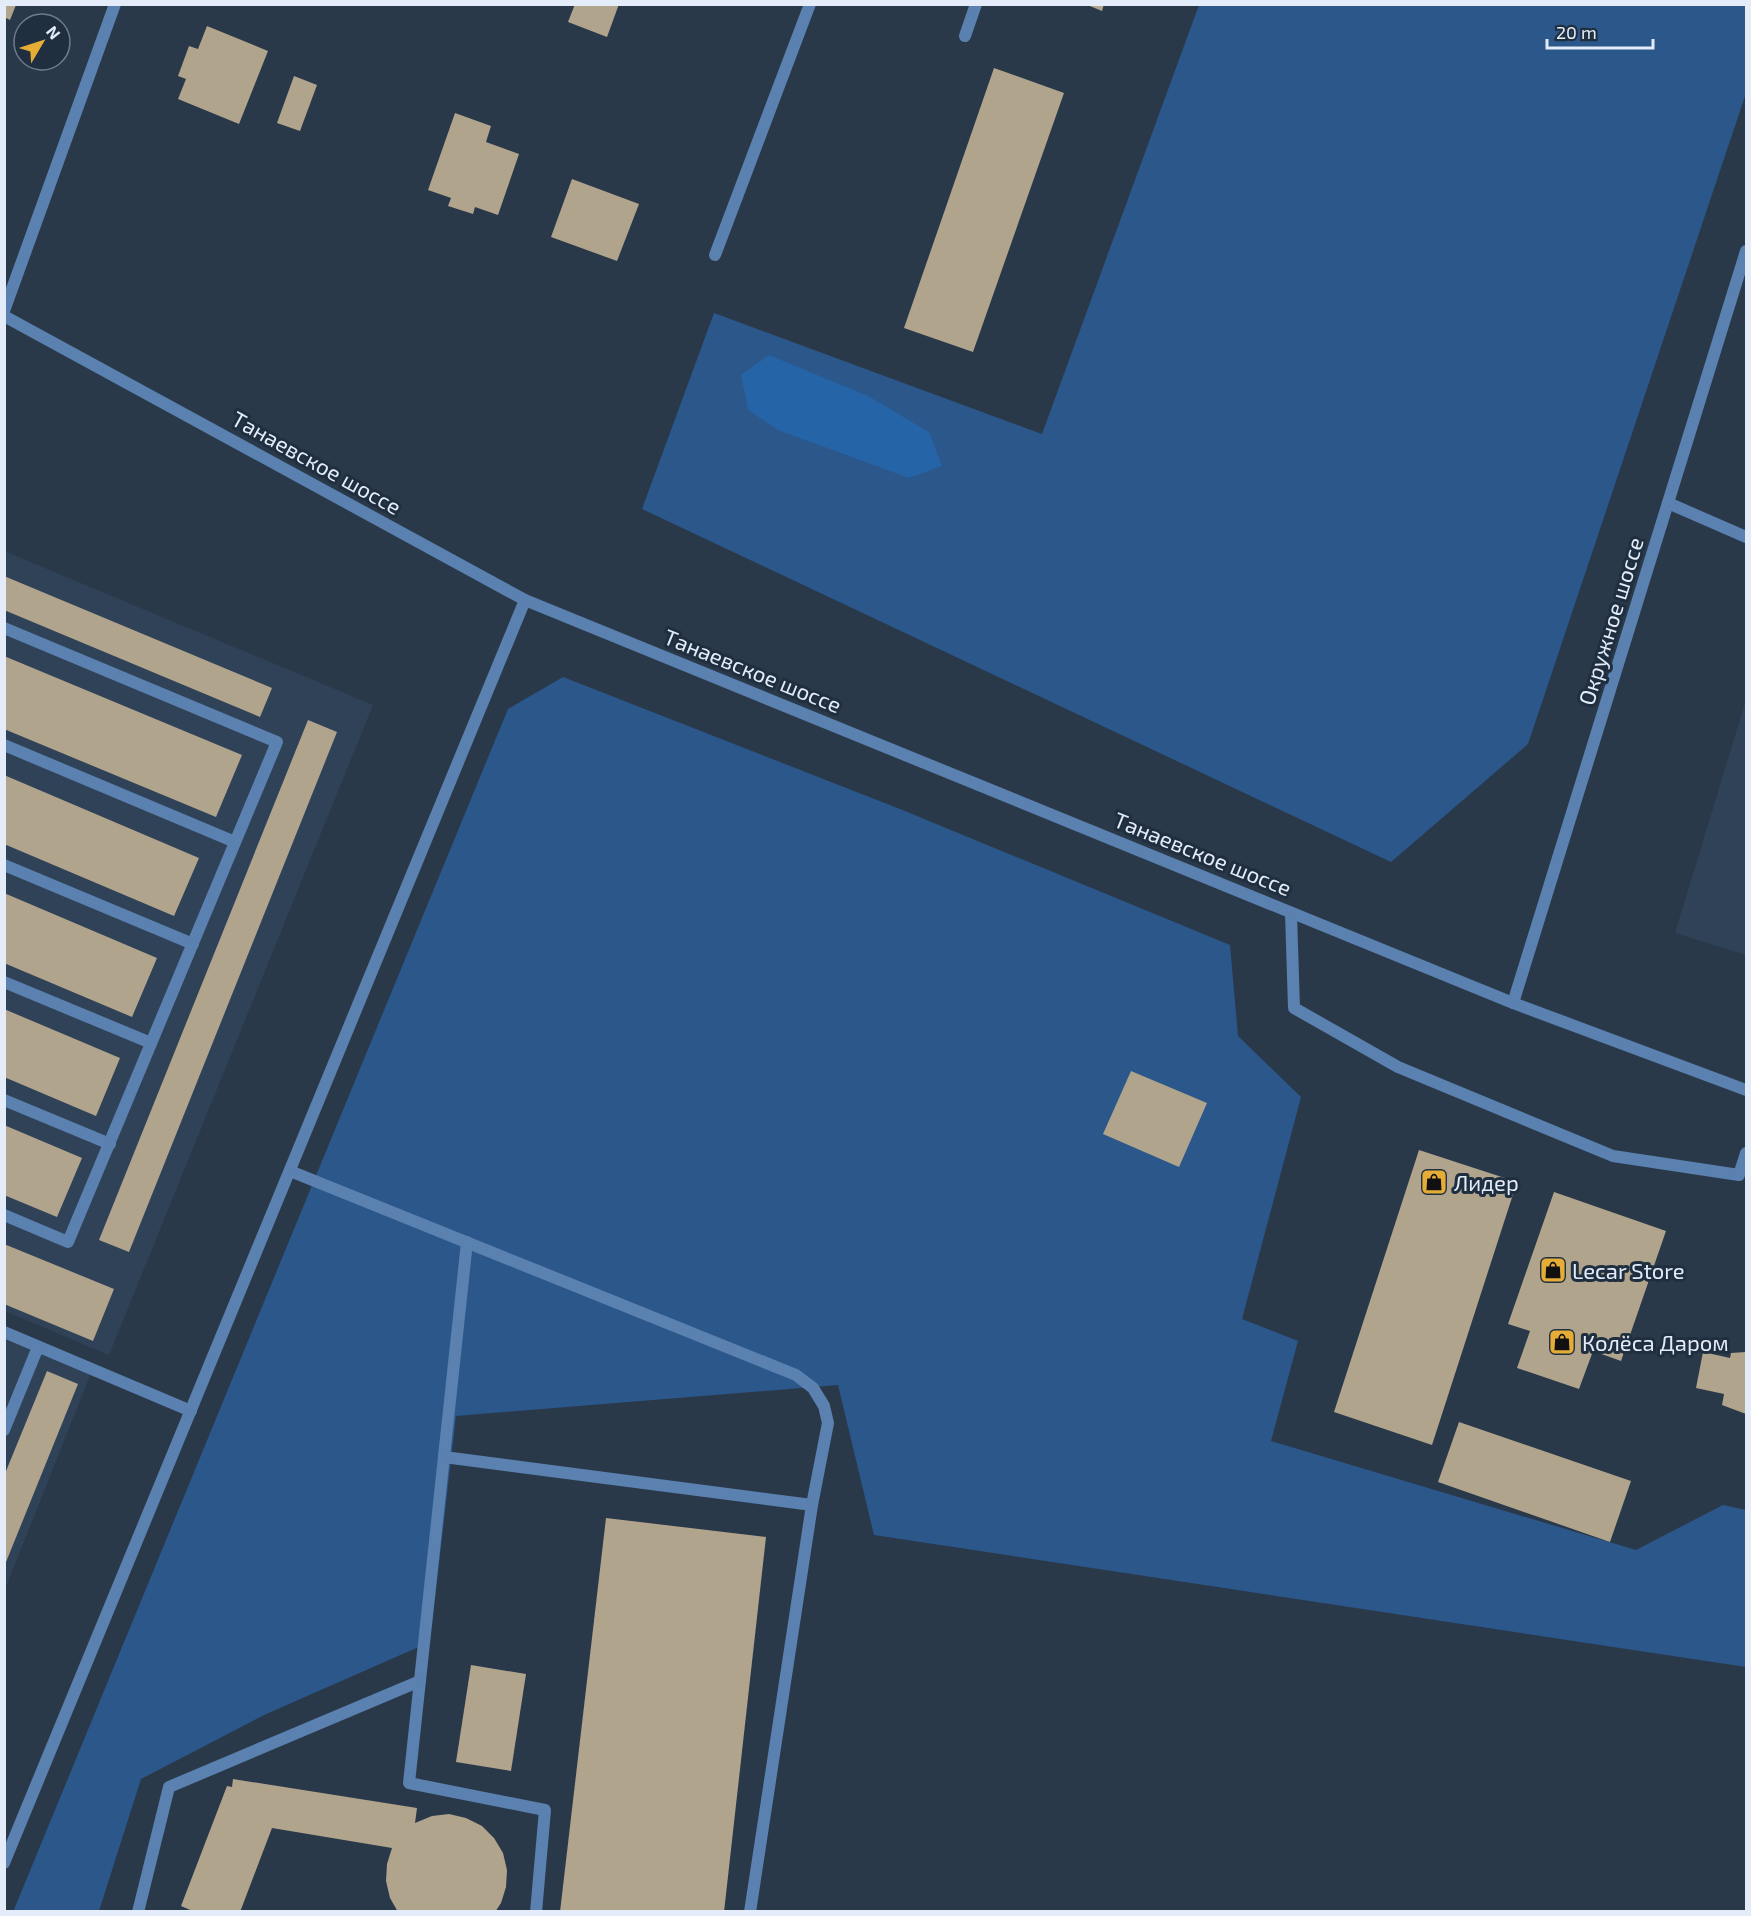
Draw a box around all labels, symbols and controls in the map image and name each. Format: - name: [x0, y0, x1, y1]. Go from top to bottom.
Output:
- north arrow: [12, 12, 72, 72]
- scale bar: [1547, 12, 1654, 50]
- text: 20 m: [1556, 21, 1597, 43]
- text: N: [43, 22, 65, 43]
- street label: Танаевское шоссе: [228, 405, 406, 519]
- street label: Окружное шоссе: [1572, 534, 1649, 708]
- street label: Танаевское шоссе: [660, 622, 846, 718]
- street label: Танаевское шоссе: [1110, 805, 1296, 901]
- shop icon: Лидер: [1419, 1167, 1449, 1197]
- place label: Лидер: [1454, 1169, 1519, 1195]
- shop icon: Lecar Store: [1538, 1255, 1568, 1285]
- place label: Lecar Store: [1572, 1257, 1685, 1283]
- shop icon: Колёса Даром: [1547, 1327, 1577, 1357]
- place label: Колёса Даром: [1582, 1329, 1729, 1355]

